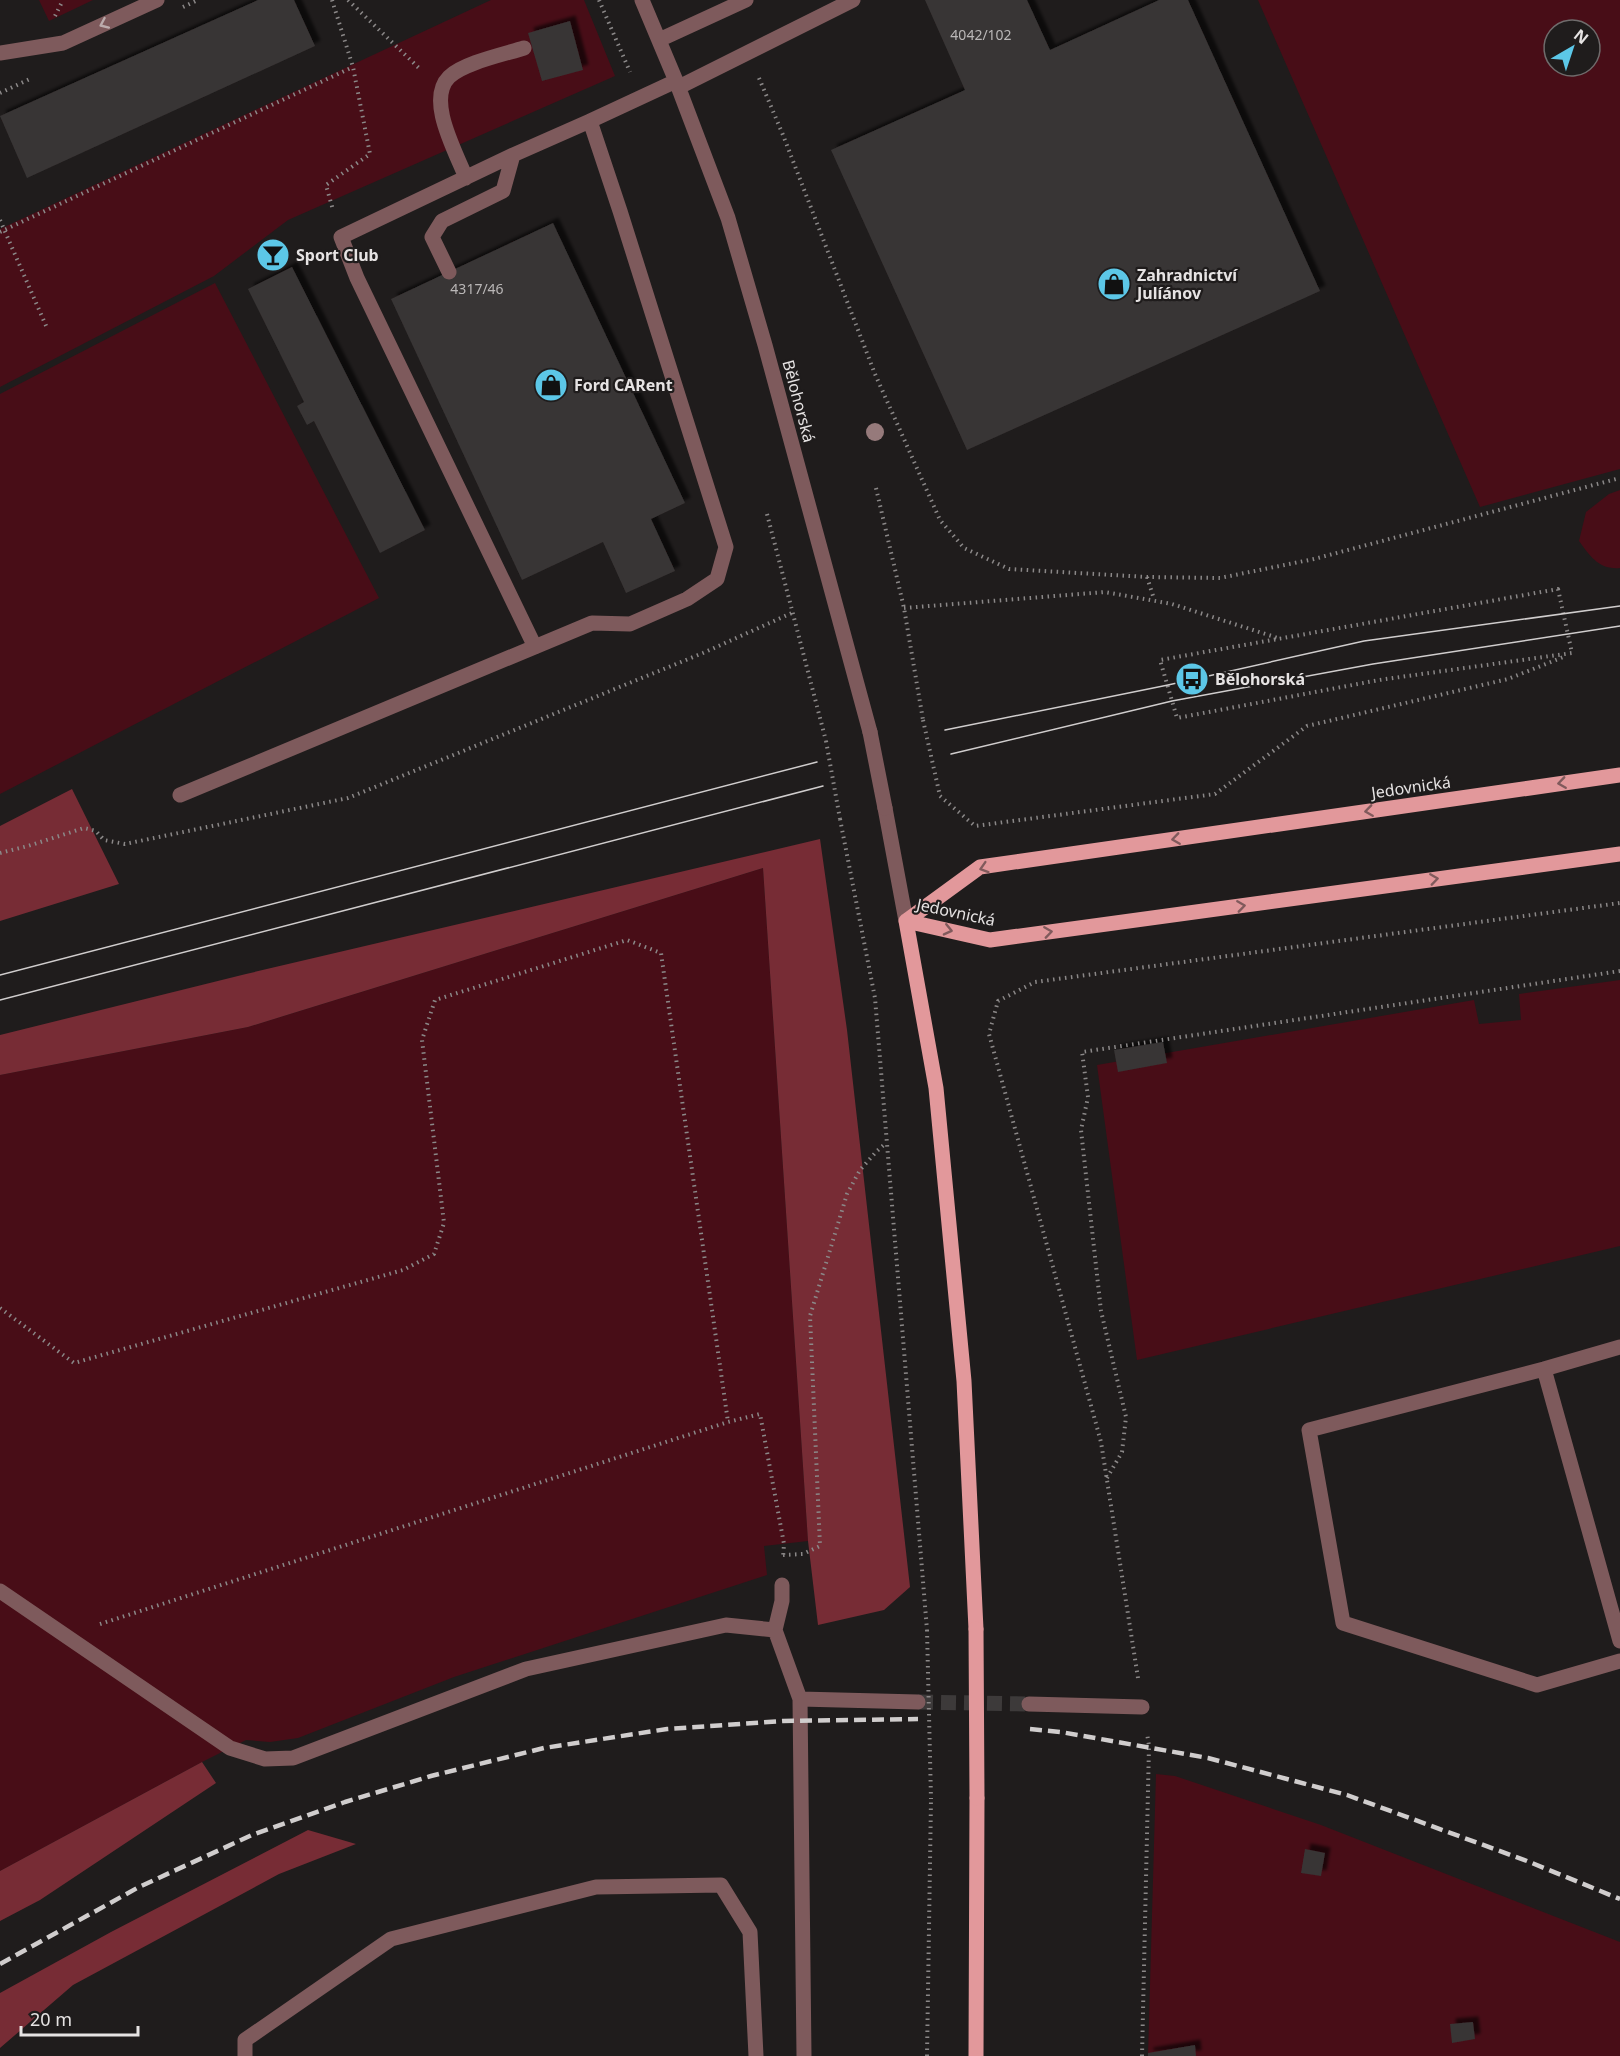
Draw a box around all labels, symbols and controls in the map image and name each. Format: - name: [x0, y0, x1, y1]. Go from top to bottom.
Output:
- one-way arrow: [99, 17, 110, 29]
- north arrow: [1542, 18, 1602, 78]
- text: N: [1569, 24, 1593, 49]
- house number: 4042/102: [950, 25, 1012, 44]
- bar icon: Sport Club: [255, 237, 291, 273]
- place label: Sport Club: [296, 244, 379, 266]
- place label: Zahradnictví Julíánov: [1135, 264, 1238, 304]
- shop icon: Zahradnictví Julíánov: [1096, 266, 1132, 302]
- house number: 4317/46: [450, 279, 504, 298]
- street label: Bělohorská: [777, 357, 821, 445]
- shop icon: Ford CARent: [533, 367, 569, 403]
- place label: Ford CARent: [574, 374, 673, 396]
- bus stop icon: Bělohorská: [1174, 661, 1210, 697]
- place label: Bělohorská: [1215, 668, 1305, 690]
- street label: Jedovnická: [1368, 771, 1452, 804]
- one-way arrow: [1557, 776, 1567, 788]
- one-way arrow: [1365, 804, 1374, 816]
- one-way arrow: [1172, 832, 1181, 844]
- one-way arrow: [979, 861, 990, 873]
- one-way arrow: [1430, 874, 1439, 886]
- street label: Jedovnická: [913, 893, 997, 931]
- one-way arrow: [1237, 900, 1246, 912]
- one-way arrow: [943, 923, 953, 936]
- one-way arrow: [1044, 927, 1053, 939]
- scale bar: [21, 1999, 138, 2037]
- text: 20 m: [30, 2007, 72, 2031]

